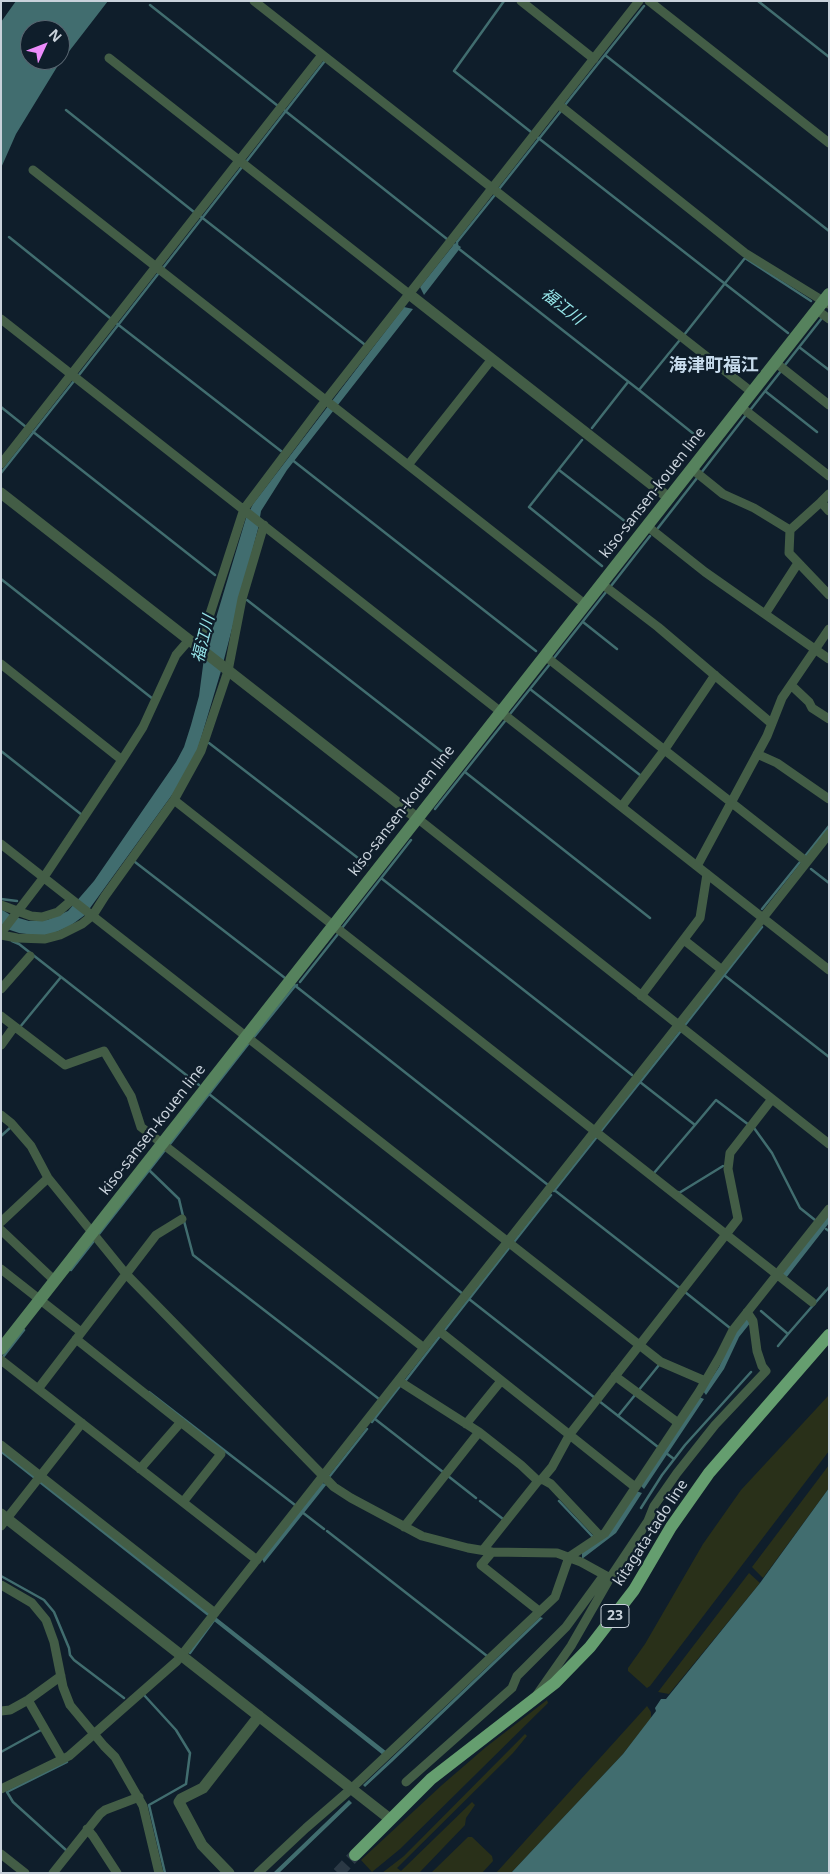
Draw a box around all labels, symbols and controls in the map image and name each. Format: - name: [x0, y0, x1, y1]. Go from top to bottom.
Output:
- north arrow: [20, 20, 70, 70]
- text: N: [45, 24, 66, 46]
- water label: 福江川: [537, 285, 587, 329]
- district label: 海津町福江: [669, 355, 759, 377]
- street label: kiso-sansen-kouen line: [596, 424, 710, 562]
- water label: 福江川: [189, 613, 219, 665]
- street label: kiso-sansen-kouen line: [345, 742, 459, 880]
- street label: kiso-sansen-kouen line: [96, 1061, 210, 1199]
- street label: kitagata-tado line: [610, 1476, 692, 1590]
- road number: 23: [601, 1604, 629, 1628]

